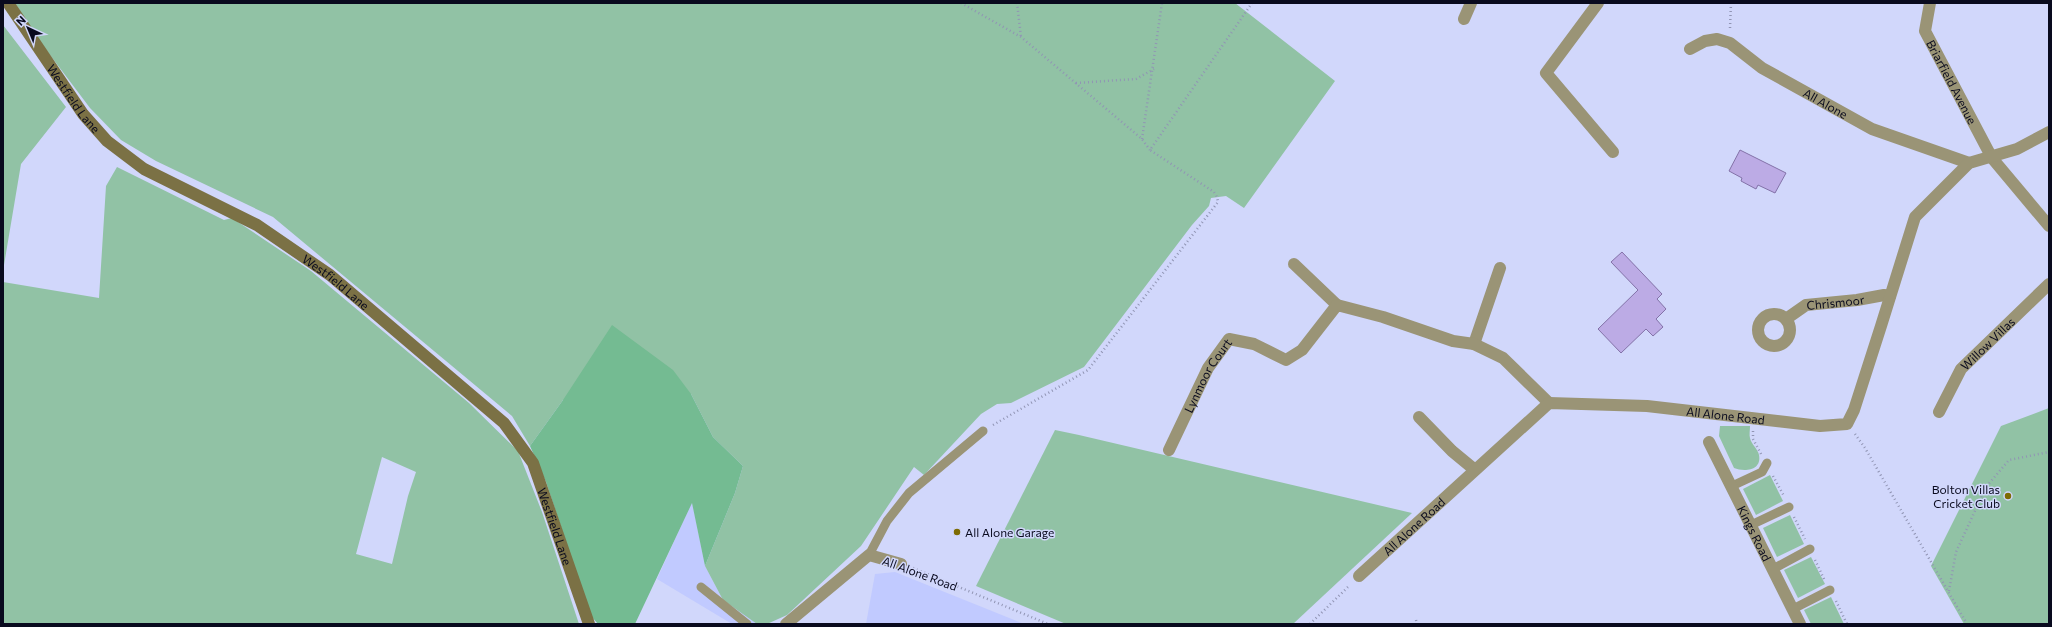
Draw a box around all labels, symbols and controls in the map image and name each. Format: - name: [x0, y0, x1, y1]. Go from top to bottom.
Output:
- north arrow: [8, 8, 48, 48]
- text: N: [13, 13, 28, 28]
- street label: Briarfield Avenue: [1924, 37, 1980, 126]
- street label: Westfield Lane: [44, 62, 103, 135]
- street label: All Alone: [1801, 85, 1850, 121]
- street label: Westfield Lane: [300, 251, 372, 312]
- street label: Chrismoor: [1806, 292, 1866, 312]
- street label: Willow Villas: [1958, 314, 2017, 373]
- street label: Lynmoor Court: [1181, 336, 1234, 415]
- street label: All Alone Road: [1686, 404, 1765, 427]
- place label: Bolton Villas Cricket Club: [1932, 482, 2000, 510]
- street label: Westfield Lane: [535, 486, 575, 567]
- marker: Bolton Villas Cricket Club: [2003, 491, 2013, 501]
- street label: All Alone Road: [1380, 494, 1448, 558]
- street label: Kings Road: [1735, 503, 1774, 563]
- place label: All Alone Garage: [965, 525, 1054, 539]
- marker: All Alone Garage: [952, 527, 962, 537]
- street label: All Alone Road: [881, 553, 959, 593]

